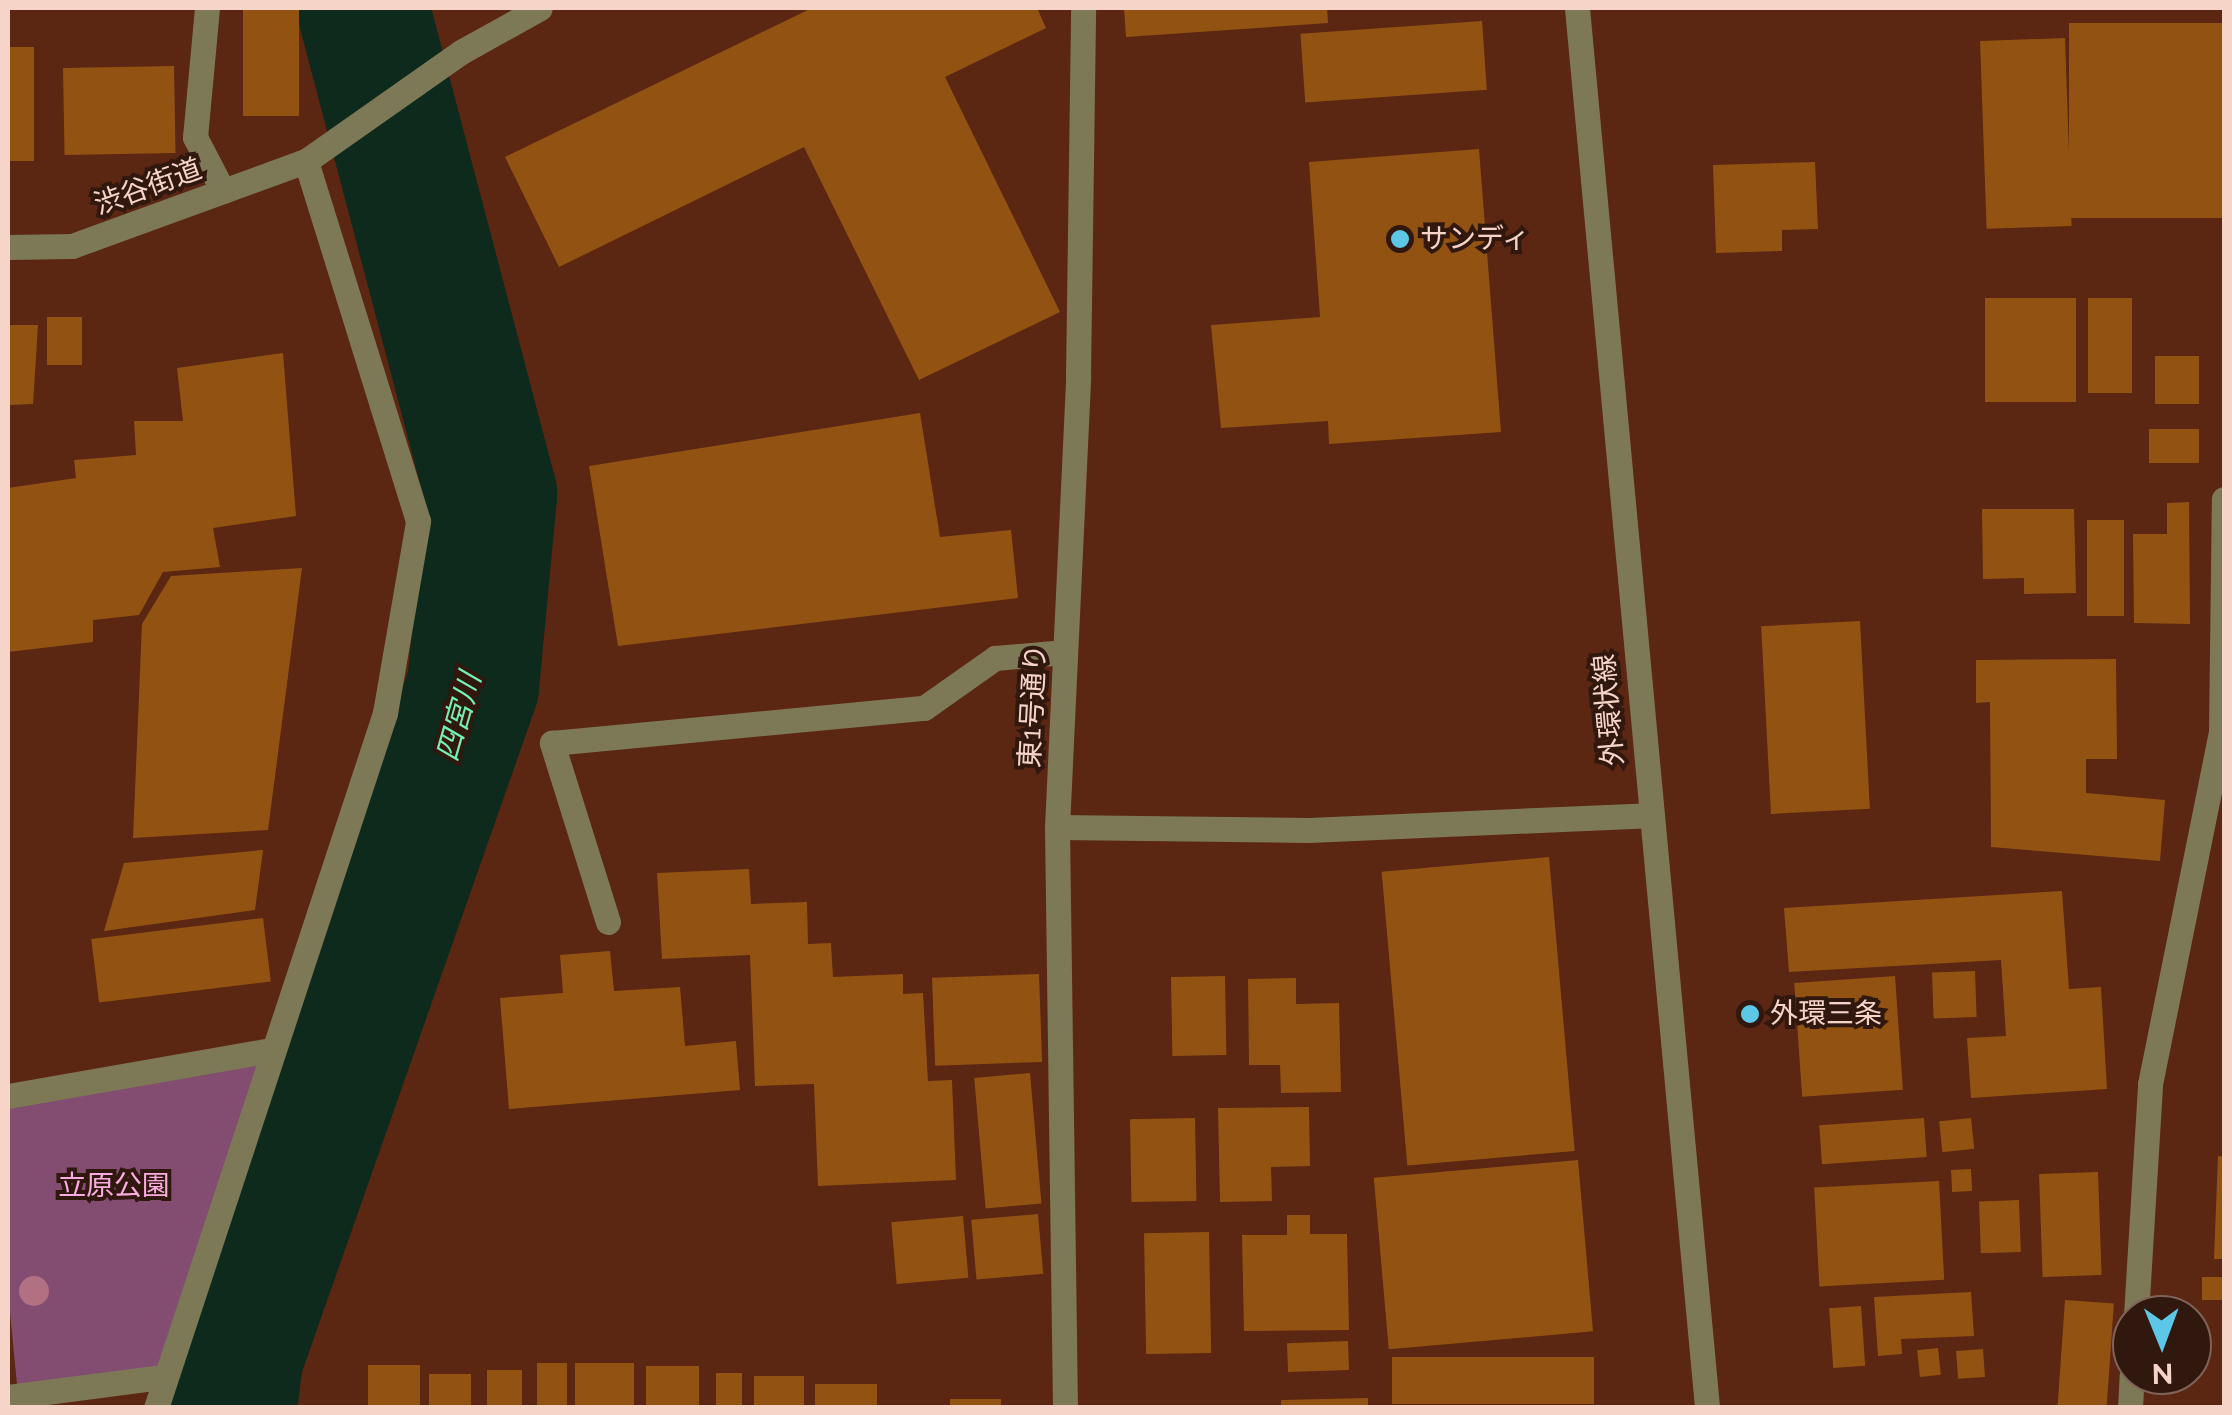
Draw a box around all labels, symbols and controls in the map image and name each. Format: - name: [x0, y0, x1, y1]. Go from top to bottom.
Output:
- street label: 渋谷街道: [90, 152, 206, 222]
- place label: サンディ: [1420, 222, 1532, 256]
- marker: サンディ: [1389, 228, 1411, 250]
- street label: 東1号通り: [1013, 643, 1053, 769]
- street label: 外環状線: [1587, 653, 1631, 767]
- water label: 四宮川: [429, 669, 489, 765]
- place label: 外環三条: [1770, 997, 1882, 1031]
- marker: 外環三条: [1739, 1003, 1761, 1025]
- park label: 立原公園: [58, 1169, 170, 1203]
- north arrow: [2112, 1295, 2212, 1395]
- text: N: [2152, 1357, 2173, 1390]

